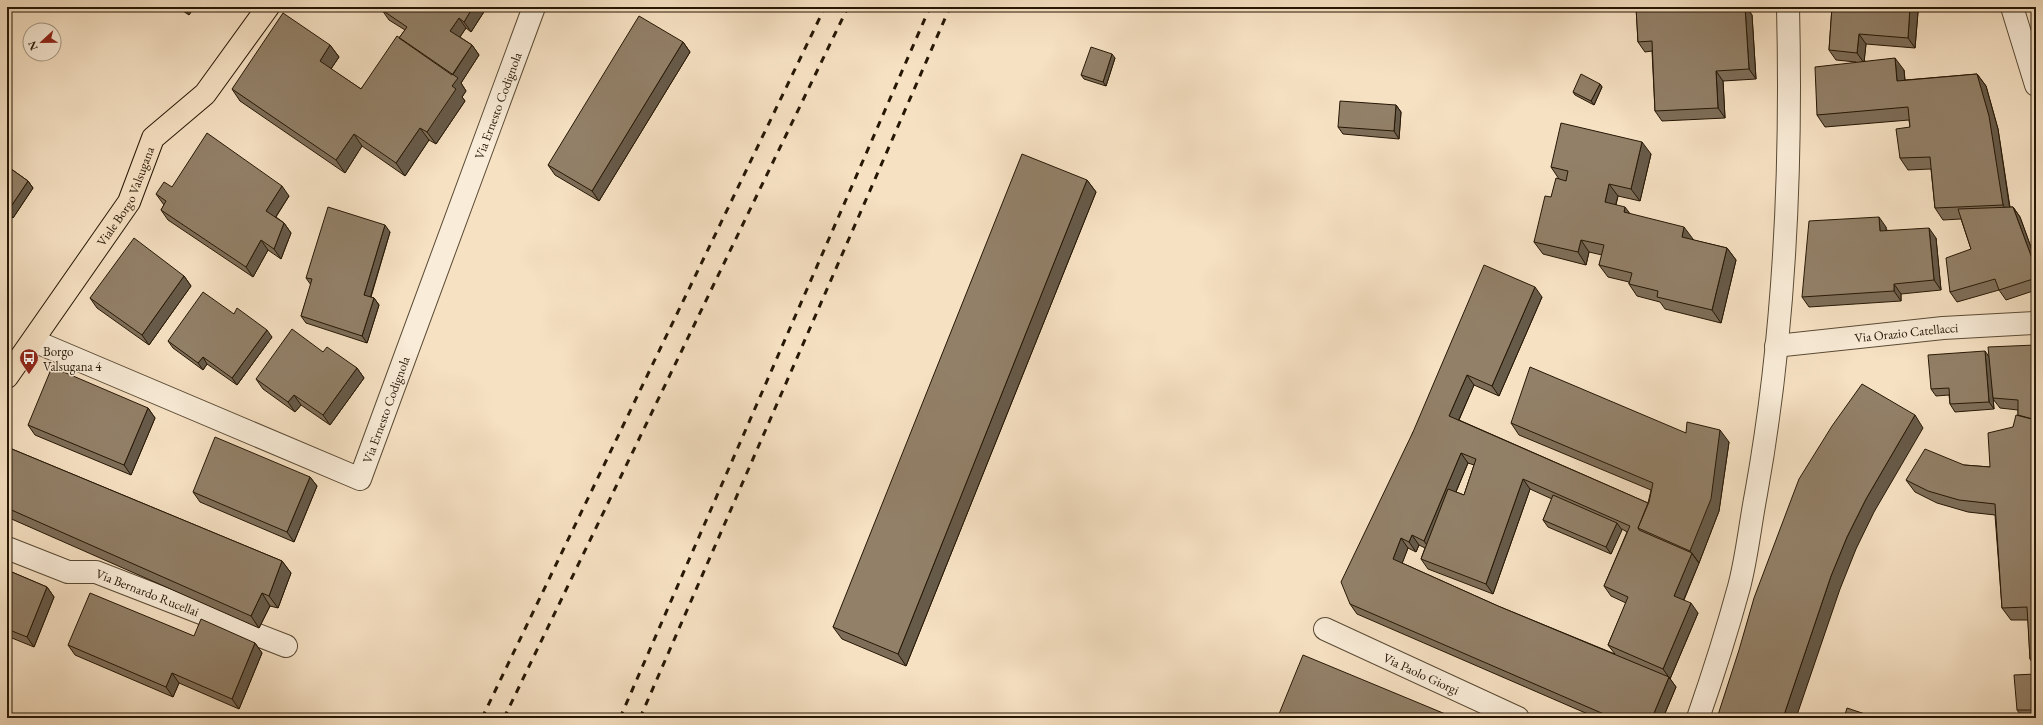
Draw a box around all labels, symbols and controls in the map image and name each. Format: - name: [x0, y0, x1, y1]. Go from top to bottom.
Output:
- north arrow: [22, 22, 62, 62]
- text: N: [25, 39, 41, 52]
- street label: Via Ernesto Codignola: [471, 49, 526, 162]
- street label: Viale Borgo Valsugana: [93, 143, 158, 249]
- street label: Via Orazio Catellacci: [1854, 319, 1959, 347]
- place label: Borgo Valsugana 4: [43, 343, 102, 375]
- bus stop icon: Borgo Valsugana 4: [18, 347, 40, 375]
- street label: Via Ernesto Codignola: [359, 353, 414, 466]
- street label: Via Bernardo Rucellai: [93, 565, 202, 620]
- street label: Via Paolo Giorgi: [1380, 649, 1462, 699]

